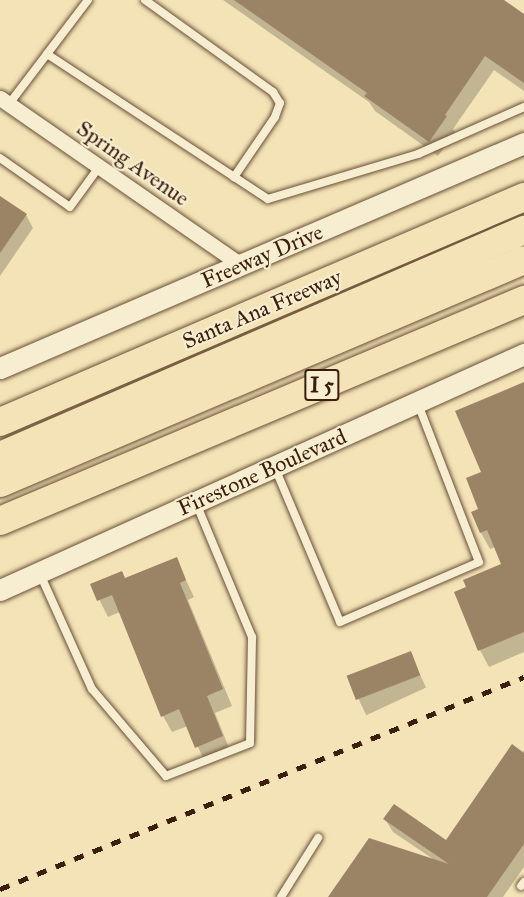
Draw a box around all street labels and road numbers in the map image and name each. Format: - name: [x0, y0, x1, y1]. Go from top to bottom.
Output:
- street label: Spring Avenue: [72, 115, 194, 211]
- street label: Freeway Drive: [197, 219, 327, 293]
- street label: Santa Ana Freeway: [178, 264, 346, 354]
- road number: I 5: [304, 367, 340, 403]
- street label: Firestone Boulevard: [173, 423, 351, 521]

